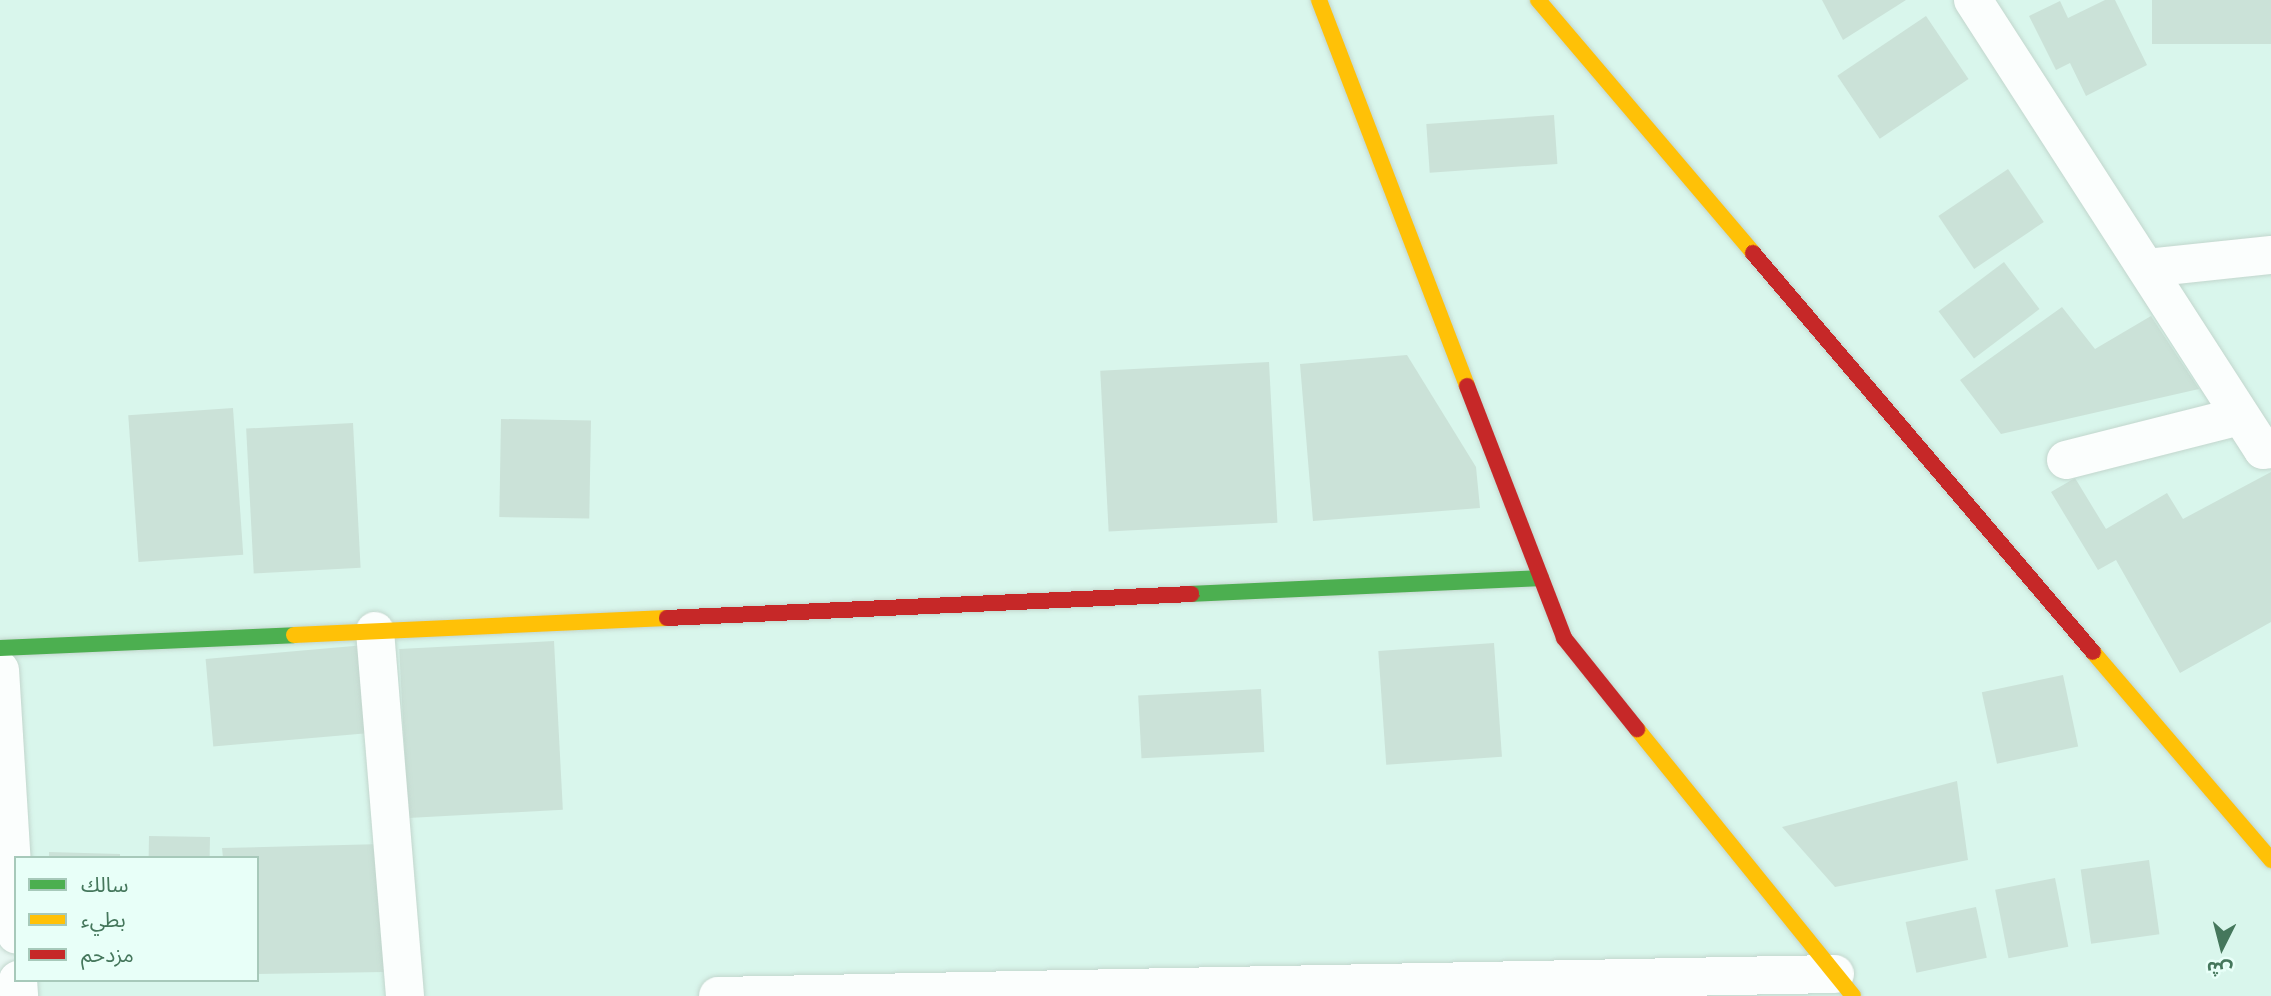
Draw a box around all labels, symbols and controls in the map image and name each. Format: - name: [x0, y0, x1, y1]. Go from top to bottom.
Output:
- legend: [14, 856, 259, 982]
- text: سالك: [81, 873, 128, 898]
- text: بطيء: [81, 908, 126, 933]
- north arrow: [2187, 912, 2257, 982]
- text: مزدحم: [81, 943, 134, 968]
- text: ش: [2206, 956, 2234, 981]

